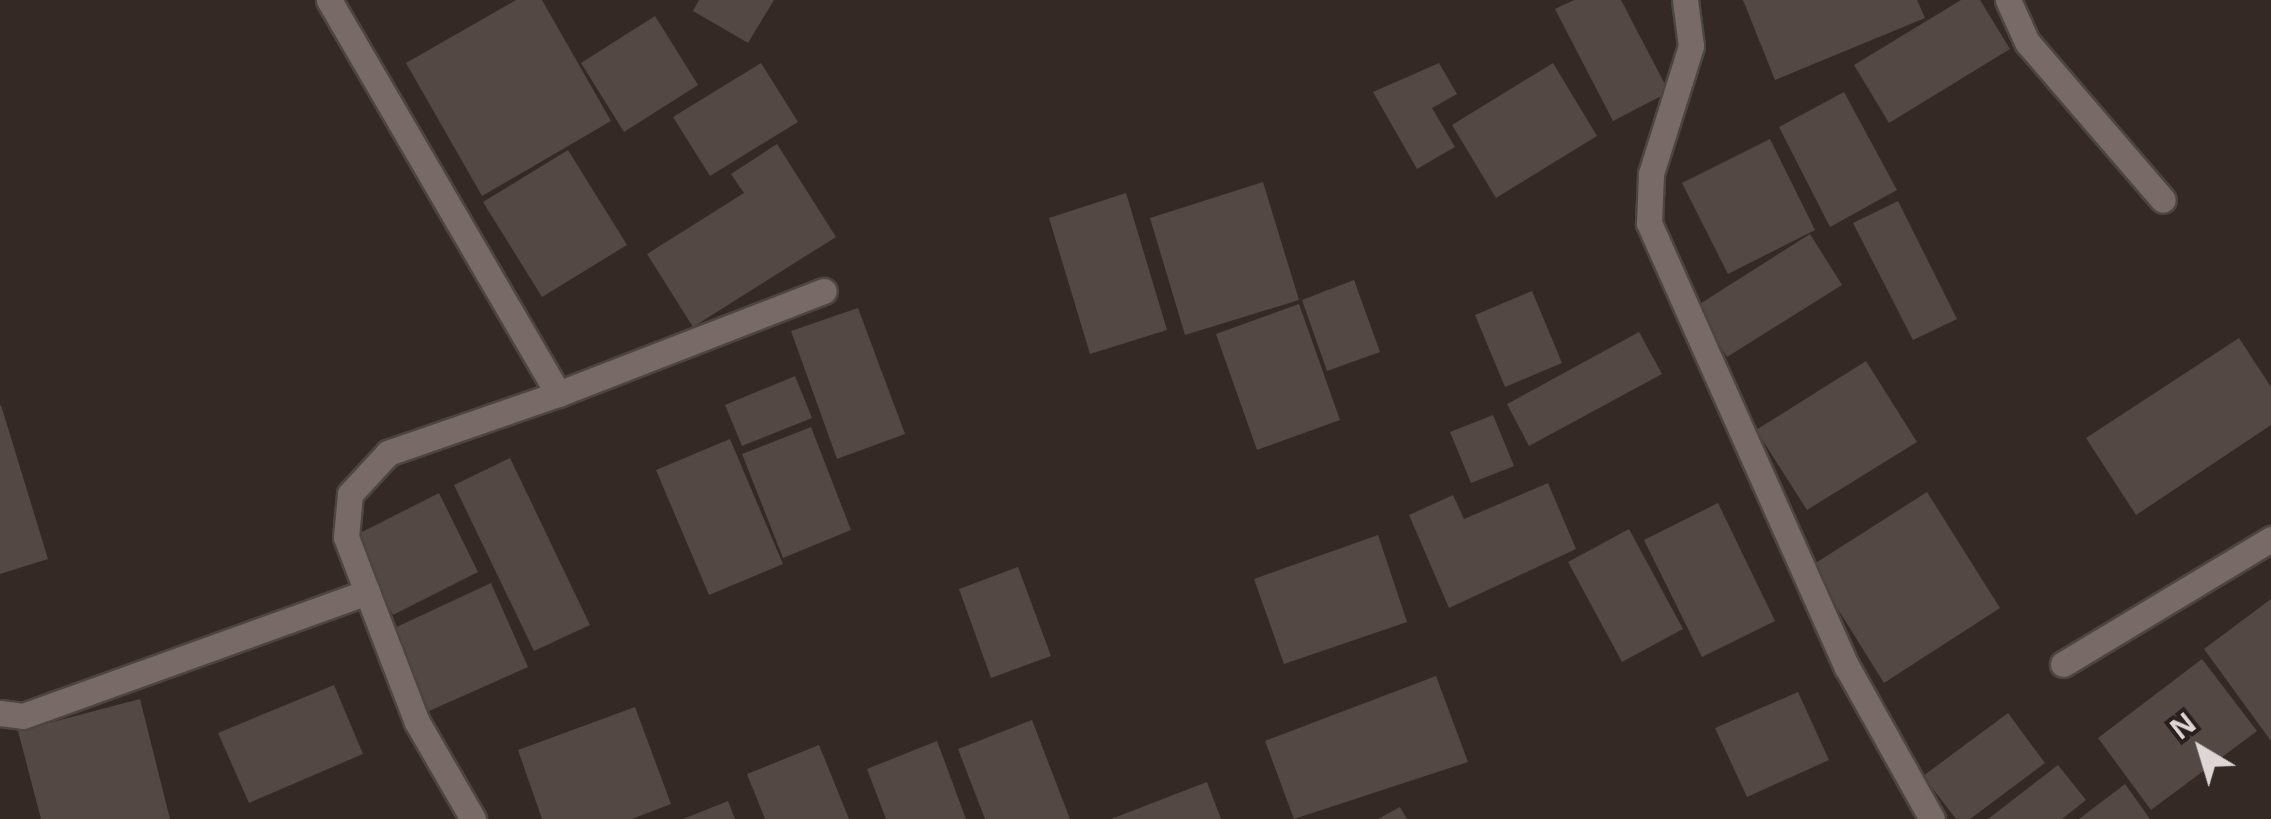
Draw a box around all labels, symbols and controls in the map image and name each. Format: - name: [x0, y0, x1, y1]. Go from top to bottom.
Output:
- north arrow: [2151, 699, 2251, 799]
- text: N: [2162, 703, 2203, 747]

